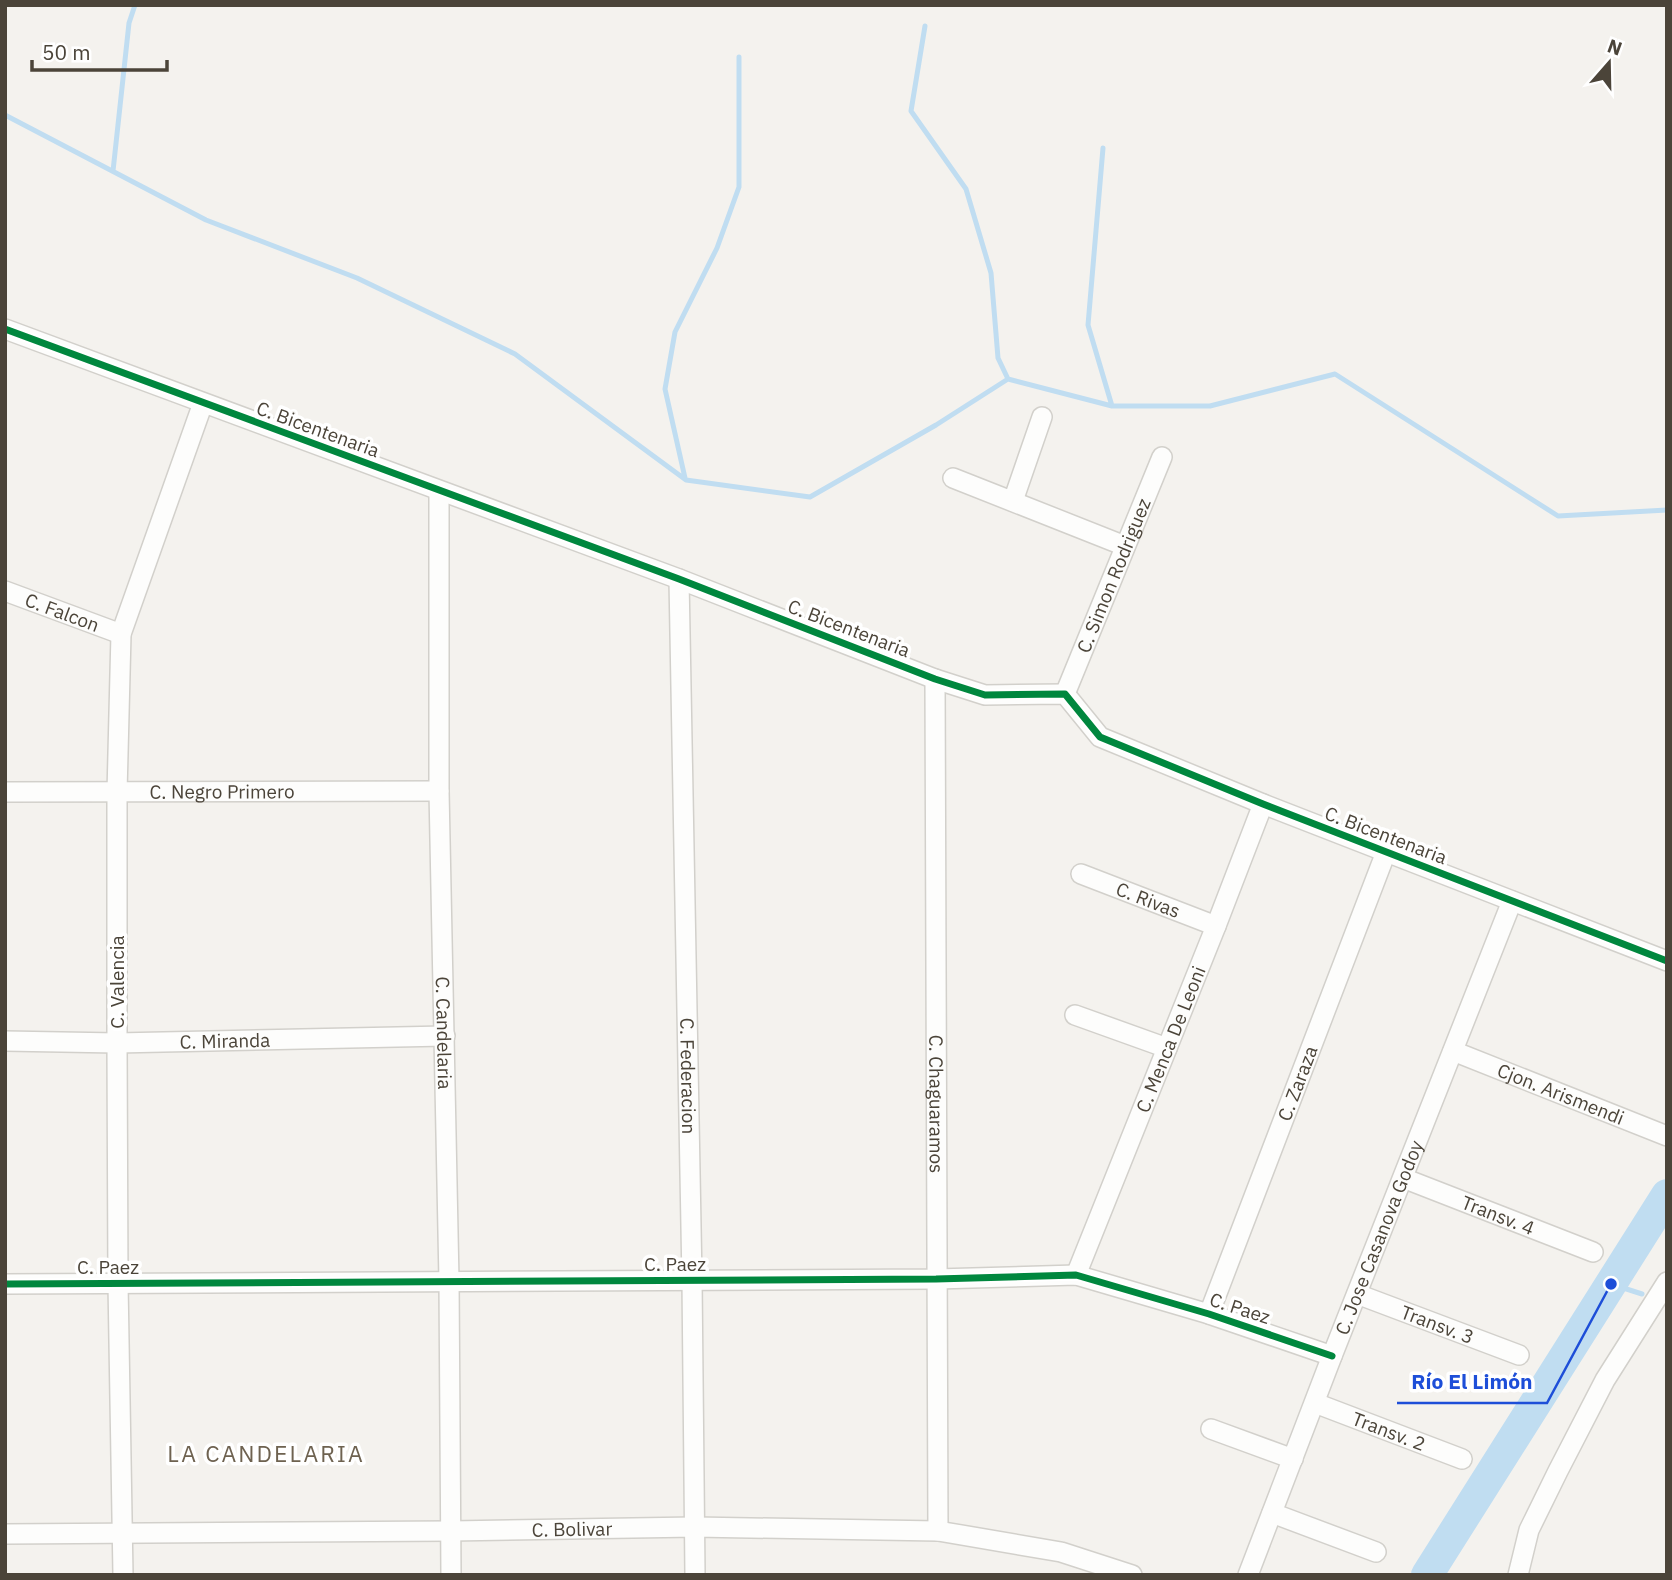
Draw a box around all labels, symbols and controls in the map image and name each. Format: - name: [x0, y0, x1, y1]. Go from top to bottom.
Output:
- scale bar: [32, 28, 166, 72]
- north arrow: [1574, 28, 1644, 98]
- text: N: [1604, 33, 1625, 61]
- text: 50 m: [42, 38, 91, 66]
- street label: C. Bicentenaria: [253, 396, 383, 462]
- street label: C. Simon Rodriguez: [1071, 494, 1156, 656]
- street label: C. Falcon: [22, 587, 103, 637]
- street label: C. Bicentenaria: [784, 594, 914, 662]
- street label: C. Negro Primero: [149, 779, 295, 804]
- street label: C. Bicentenaria: [1321, 801, 1451, 869]
- street label: C. Rivas: [1113, 877, 1184, 923]
- street label: C. Valencia: [105, 935, 129, 1029]
- street label: C. Menca De Leoni: [1130, 962, 1211, 1116]
- street label: C. Candelaria: [431, 976, 457, 1090]
- street label: C. Federacion: [675, 1018, 701, 1134]
- street label: C. Miranda: [179, 1028, 271, 1054]
- street label: C. Chaguaramos: [924, 1035, 949, 1173]
- street label: C. Zaraza: [1272, 1042, 1323, 1124]
- street label: Cjon. Arismendi: [1494, 1058, 1628, 1130]
- street label: C. Jose Casanova Godoy: [1330, 1136, 1428, 1338]
- street label: Transv. 4: [1458, 1190, 1538, 1240]
- street label: C. Paez: [644, 1252, 706, 1276]
- street label: C. Paez: [77, 1255, 139, 1279]
- street label: C. Paez: [1207, 1287, 1273, 1329]
- street label: Transv. 3: [1397, 1300, 1477, 1349]
- callout: Río El Limón: [1397, 1361, 1547, 1403]
- text: Río El Limón: [1411, 1367, 1533, 1395]
- street label: Transv. 2: [1349, 1406, 1429, 1456]
- district label: LA CANDELARIA: [167, 1438, 365, 1468]
- street label: C. Bolivar: [531, 1516, 613, 1542]

